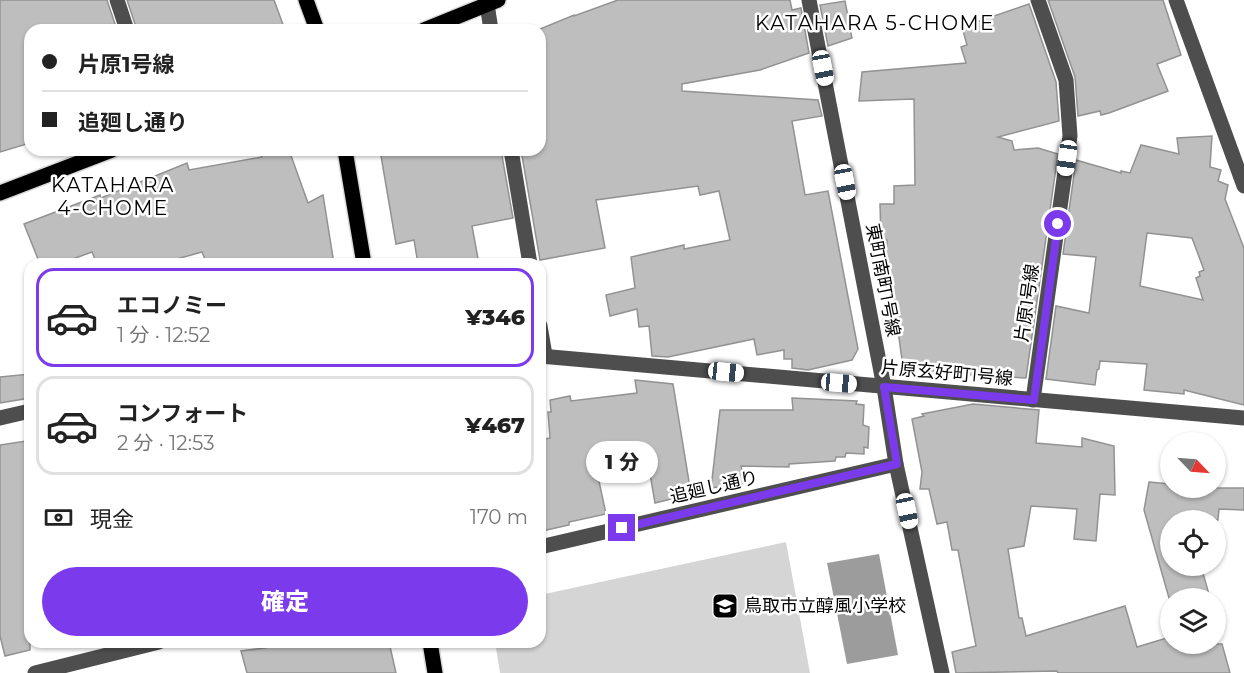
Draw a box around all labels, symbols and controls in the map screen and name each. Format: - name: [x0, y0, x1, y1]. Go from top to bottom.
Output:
- district label: KATAHARA 5-CHOME: [755, 11, 995, 35]
- car: [811, 49, 835, 87]
- text: 片原1号線: [78, 51, 175, 78]
- text: 追廻し通り: [78, 109, 188, 136]
- car: [1056, 139, 1078, 177]
- car: [833, 163, 857, 201]
- district label: KATAHARA 4-CHOME: [51, 173, 175, 220]
- route start: [1044, 210, 1071, 237]
- street label: 東町南町1号線: [861, 222, 905, 338]
- street label: 片原1号線: [1011, 263, 1043, 343]
- icon: car: [45, 291, 99, 345]
- text: エコノミー: [117, 292, 227, 319]
- text: ¥346: [465, 304, 525, 331]
- text: 1 分 · 12:52: [117, 323, 210, 347]
- street label: 片原玄好町1号線: [880, 356, 1014, 390]
- car: [707, 361, 745, 383]
- car: [820, 372, 858, 394]
- icon: car: [45, 399, 99, 453]
- text: コンフォート: [117, 400, 248, 427]
- text: ¥467: [465, 412, 525, 439]
- text: 2 分 · 12:53: [117, 431, 214, 455]
- north arrow: [1160, 432, 1226, 498]
- map controls: [1160, 432, 1226, 654]
- callout: 1 分: [586, 441, 658, 483]
- text: 1 分: [605, 450, 639, 474]
- street label: 追廻し通り: [668, 466, 760, 508]
- car: [894, 492, 920, 530]
- icon: cash: [42, 501, 75, 534]
- text: 170 m: [470, 505, 528, 529]
- text: 現金: [90, 506, 134, 533]
- button: locate: [1160, 510, 1226, 576]
- route end: [608, 514, 635, 541]
- button: 確定: [42, 567, 528, 636]
- button: layers: [1160, 588, 1226, 654]
- school or university icon: 鳥取市立醇風小学校: [710, 591, 740, 621]
- place label: 鳥取市立醇風小学校: [744, 595, 906, 617]

